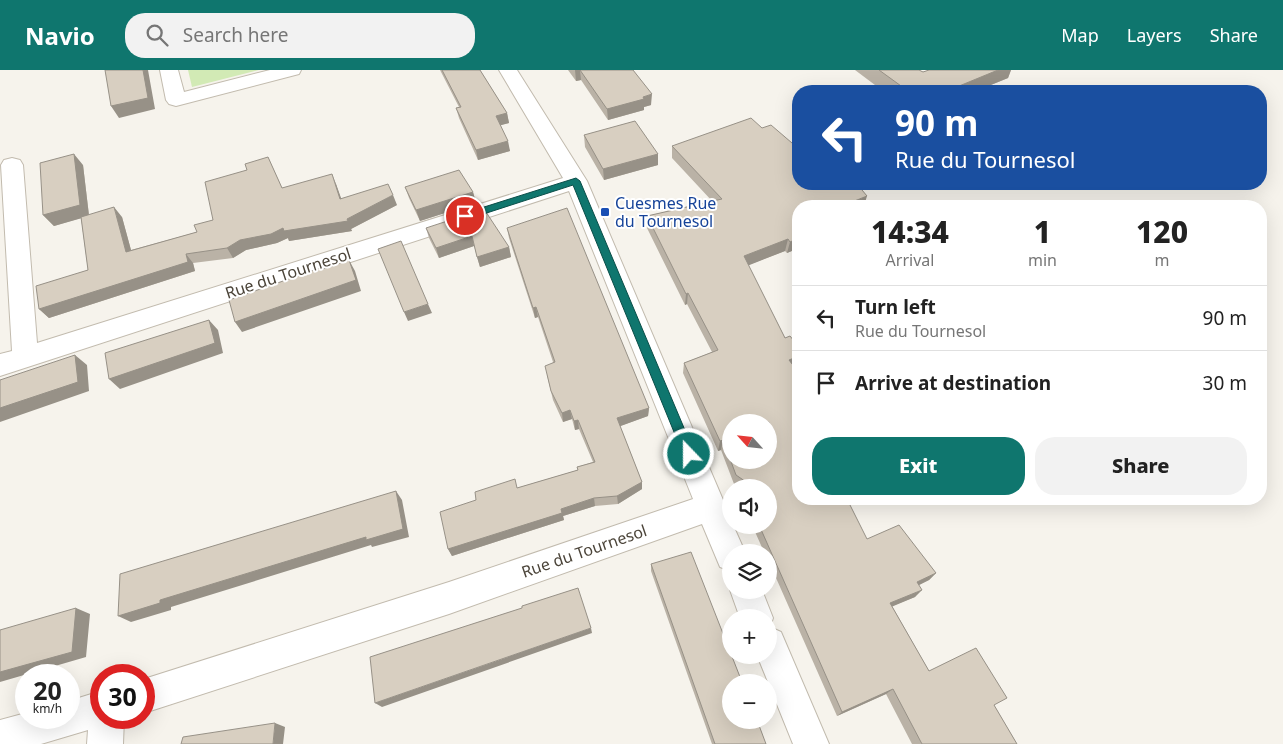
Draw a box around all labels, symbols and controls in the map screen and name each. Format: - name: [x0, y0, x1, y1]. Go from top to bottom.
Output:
- search box: [125, 13, 475, 58]
- text: Navio: [25, 19, 95, 52]
- icon: search: [143, 21, 171, 49]
- text: Search here: [183, 22, 289, 48]
- text: Map: [1061, 23, 1099, 47]
- text: Layers: [1127, 23, 1182, 47]
- text: Share: [1210, 23, 1258, 47]
- text: 90 m: [895, 99, 978, 146]
- icon: left: [812, 105, 877, 170]
- text: Rue du Tournesol: [895, 144, 1075, 174]
- place label: Cuesmes Rue du Tournesol: [615, 192, 716, 232]
- pin: [444, 195, 486, 237]
- icon: arrive: [451, 202, 479, 230]
- marker: Cuesmes Rue du Tournesol: [599, 206, 611, 218]
- text: 14:34: [871, 211, 949, 252]
- text: 1: [1034, 211, 1051, 252]
- text: 120: [1136, 211, 1188, 252]
- street label: Rue du Tournesol: [222, 242, 354, 304]
- text: Arrival: [886, 249, 934, 271]
- text: min: [1028, 249, 1057, 271]
- text: m: [1154, 249, 1169, 271]
- text: Turn left: [855, 294, 936, 320]
- icon: left: [812, 304, 840, 332]
- text: 90 m: [1203, 305, 1247, 331]
- text: Rue du Tournesol: [855, 320, 986, 342]
- icon: arrive: [812, 369, 840, 397]
- text: Arrive at destination: [855, 370, 1051, 396]
- text: 30 m: [1203, 370, 1247, 396]
- north arrow: [722, 414, 778, 469]
- map controls: [722, 414, 777, 729]
- position arrow: [662, 427, 714, 479]
- button: Exit: [812, 437, 1025, 495]
- button: Share: [1035, 437, 1247, 495]
- button: sound: [722, 479, 777, 534]
- street label: Rue du Tournesol: [518, 519, 650, 583]
- button: layers: [722, 544, 777, 599]
- button: +: [722, 609, 777, 664]
- speed limit sign: 30: [90, 664, 155, 729]
- text: 20: [33, 673, 62, 707]
- button: −: [722, 674, 777, 729]
- text: km/h: [33, 700, 62, 717]

